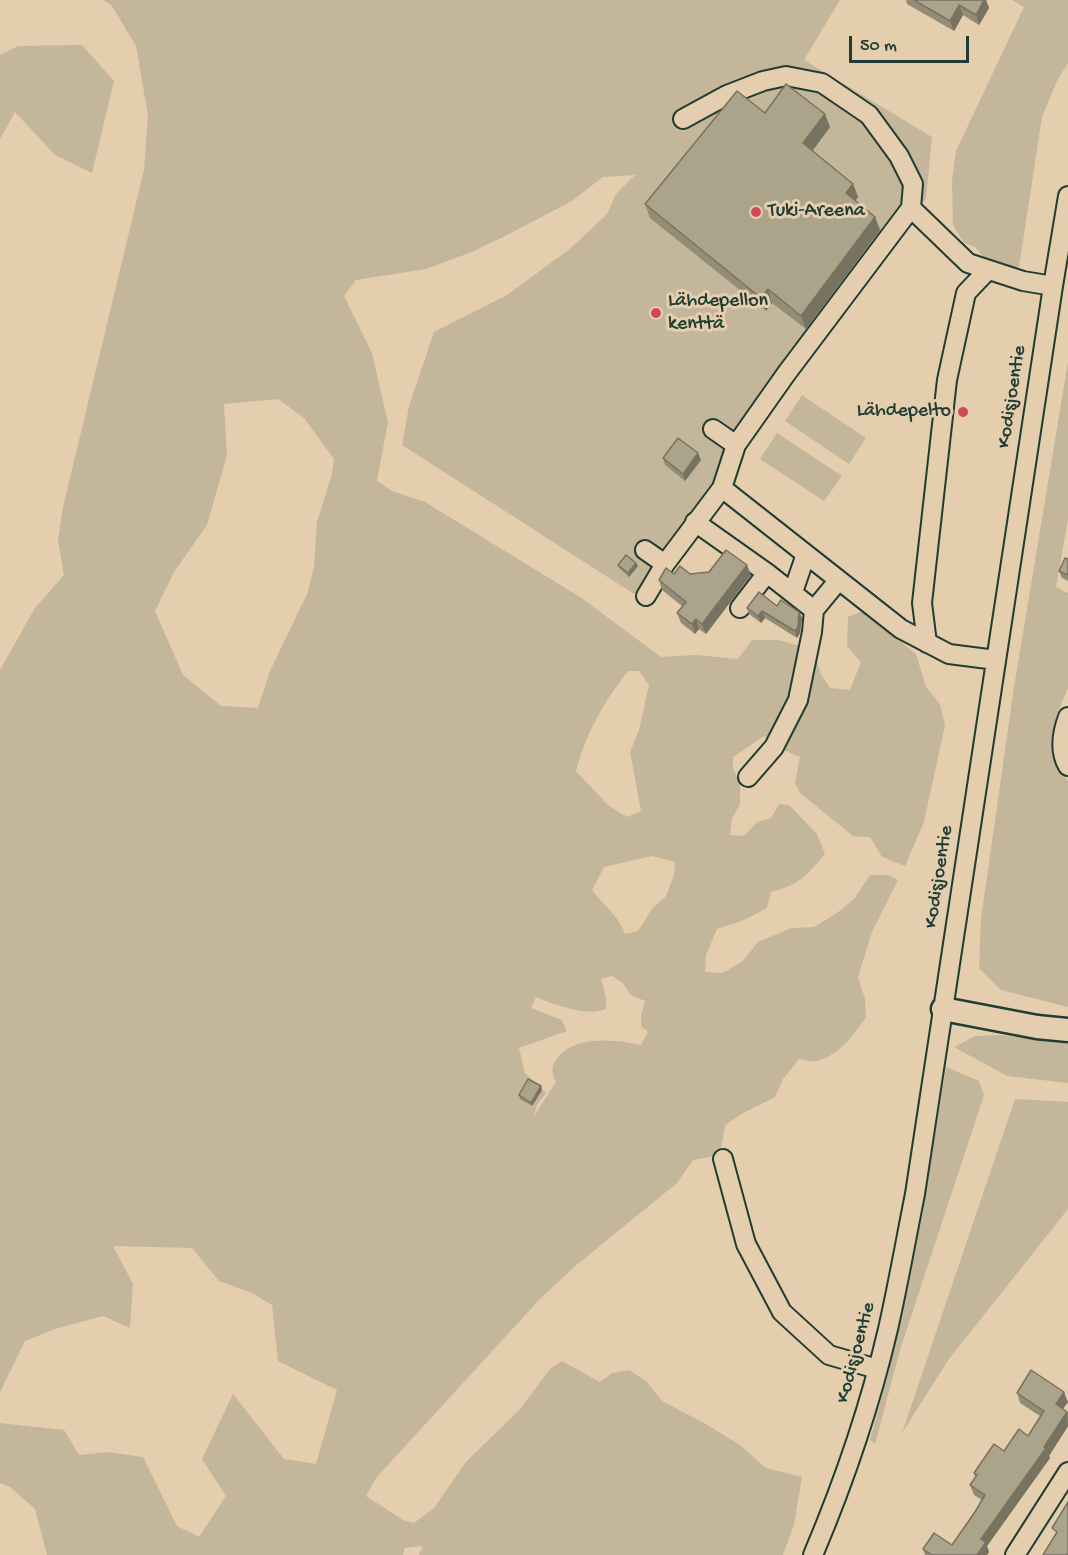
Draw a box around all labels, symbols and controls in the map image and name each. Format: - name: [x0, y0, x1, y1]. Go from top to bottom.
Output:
- scale bar: [852, 24, 972, 62]
- text: 50 m: [860, 36, 897, 57]
- place label: Tuki-Areena: [768, 200, 865, 224]
- marker: Tuki-Areena: [749, 205, 763, 219]
- place label: Lähdepellon kenttä: [668, 290, 768, 337]
- marker: Lähdepellon kenttä: [649, 306, 663, 320]
- street label: Kodisjoentie: [993, 344, 1033, 450]
- place label: Lähdepelto: [857, 400, 951, 424]
- marker: Lähdepelto: [956, 405, 970, 419]
- street label: Kodisjoentie: [920, 824, 960, 930]
- street label: Kodisjoentie: [832, 1300, 882, 1406]

